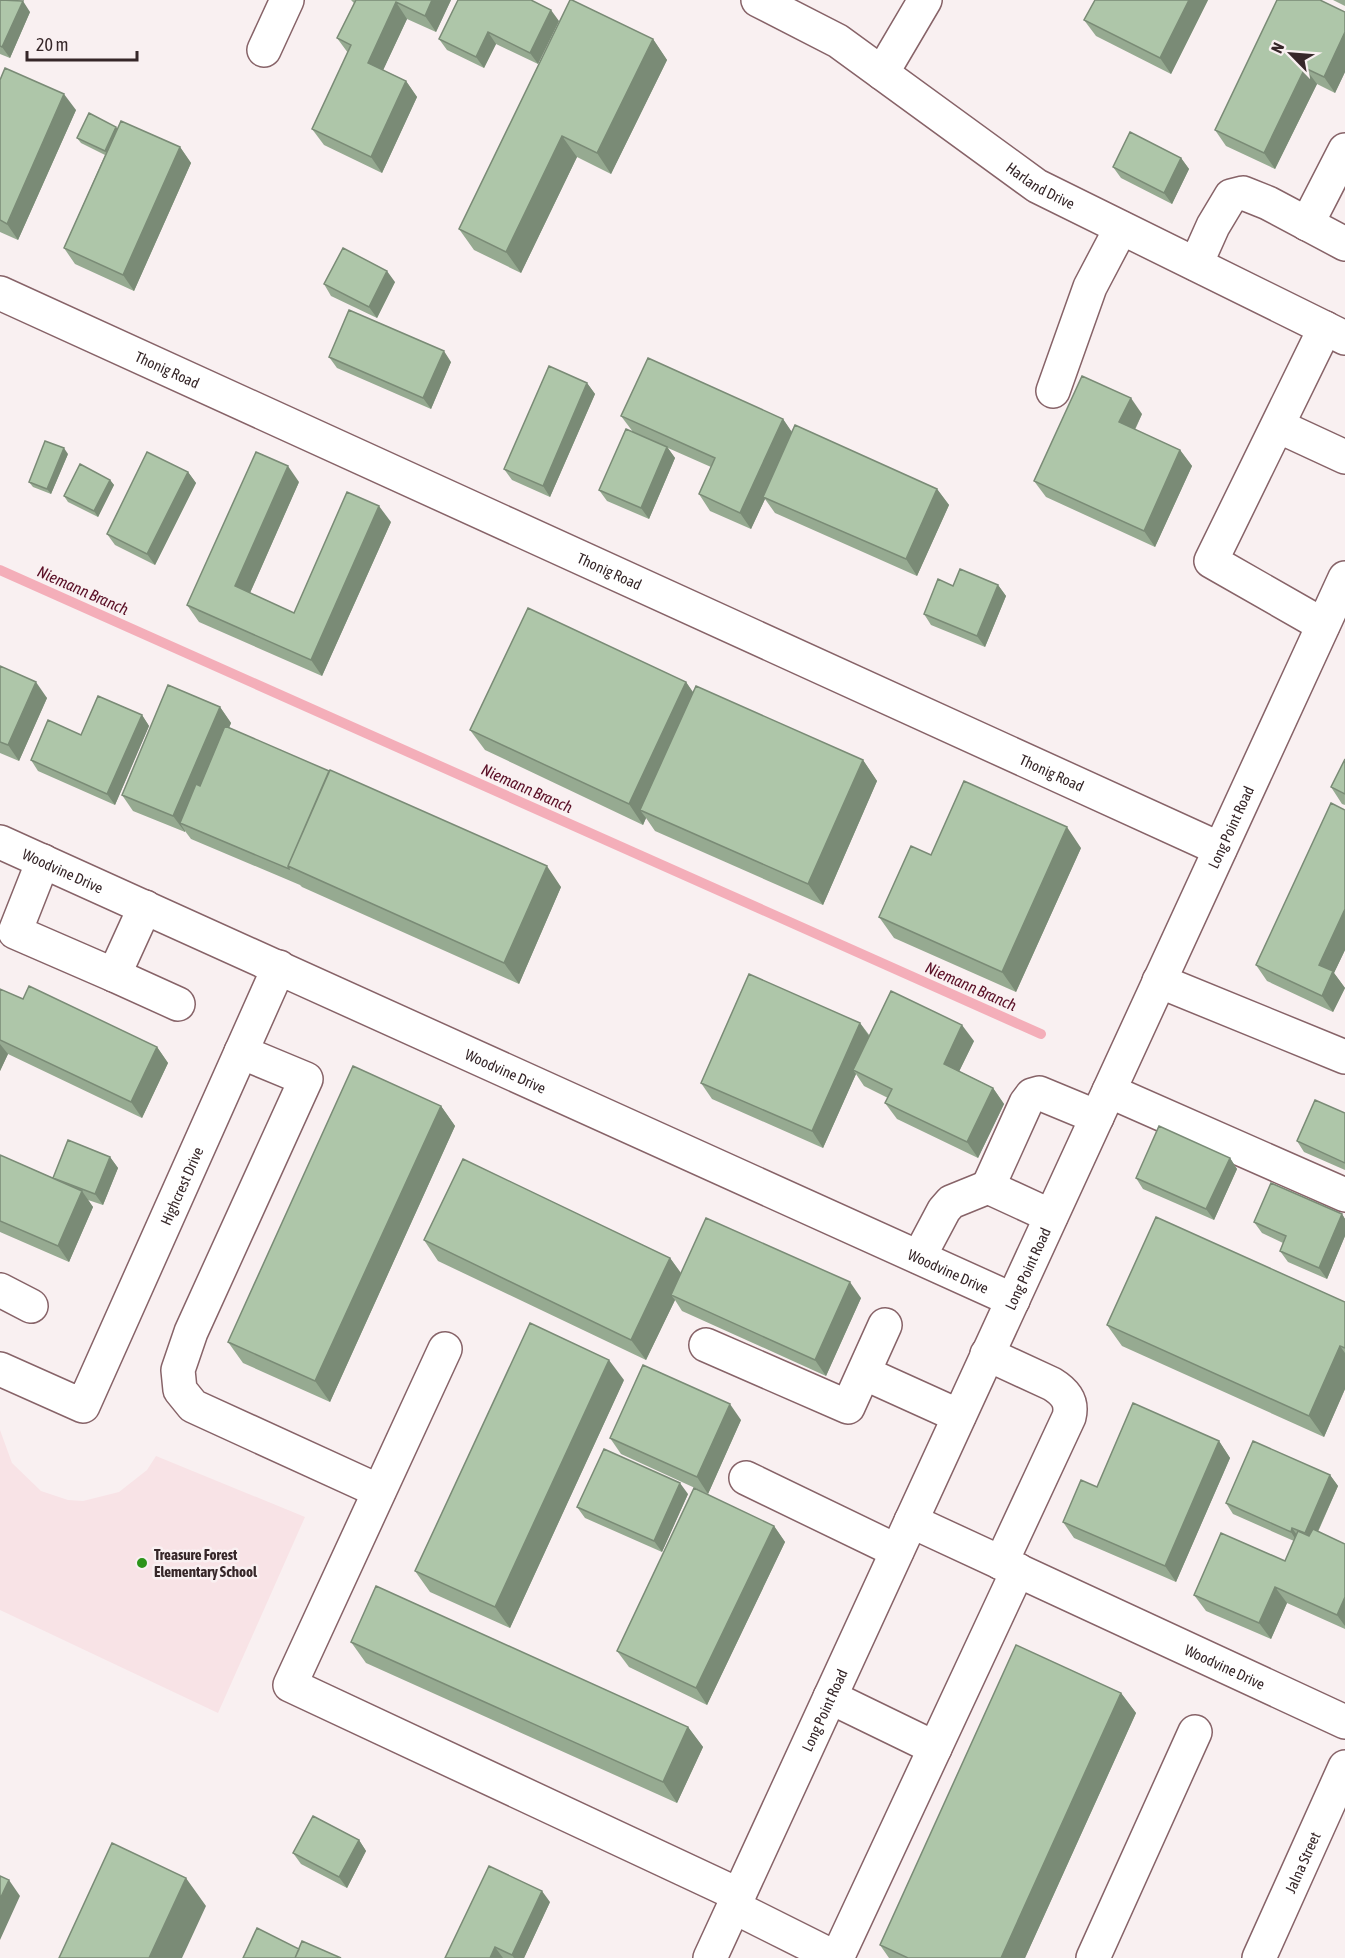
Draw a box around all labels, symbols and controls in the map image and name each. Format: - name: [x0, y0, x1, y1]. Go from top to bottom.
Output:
- scale bar: [27, 24, 136, 62]
- north arrow: [1261, 24, 1321, 84]
- text: 20 m: [36, 34, 68, 55]
- text: N: [1267, 40, 1288, 56]
- street label: Harland Drive: [1003, 158, 1078, 212]
- street label: Thonig Road: [133, 347, 202, 391]
- street label: Thonig Road: [575, 549, 644, 593]
- water label: Niemann Branch: [35, 562, 132, 618]
- street label: Thonig Road: [1017, 750, 1087, 794]
- water label: Niemann Branch: [479, 760, 576, 816]
- street label: Long Point Road: [1204, 783, 1257, 871]
- street label: Woodvine Drive: [20, 845, 106, 896]
- water label: Niemann Branch: [923, 958, 1020, 1014]
- street label: Woodvine Drive: [463, 1045, 549, 1096]
- street label: Highcrest Drive: [157, 1144, 206, 1227]
- street label: Long Point Road: [1001, 1225, 1054, 1312]
- street label: Woodvine Drive: [906, 1245, 992, 1297]
- place label: Treasure Forest Elementary School: [154, 1546, 258, 1580]
- marker: Treasure Forest Elementary School: [135, 1556, 149, 1570]
- street label: Woodvine Drive: [1182, 1640, 1268, 1692]
- street label: Long Point Road: [798, 1666, 850, 1754]
- street label: Jalna Street: [1281, 1829, 1323, 1895]

